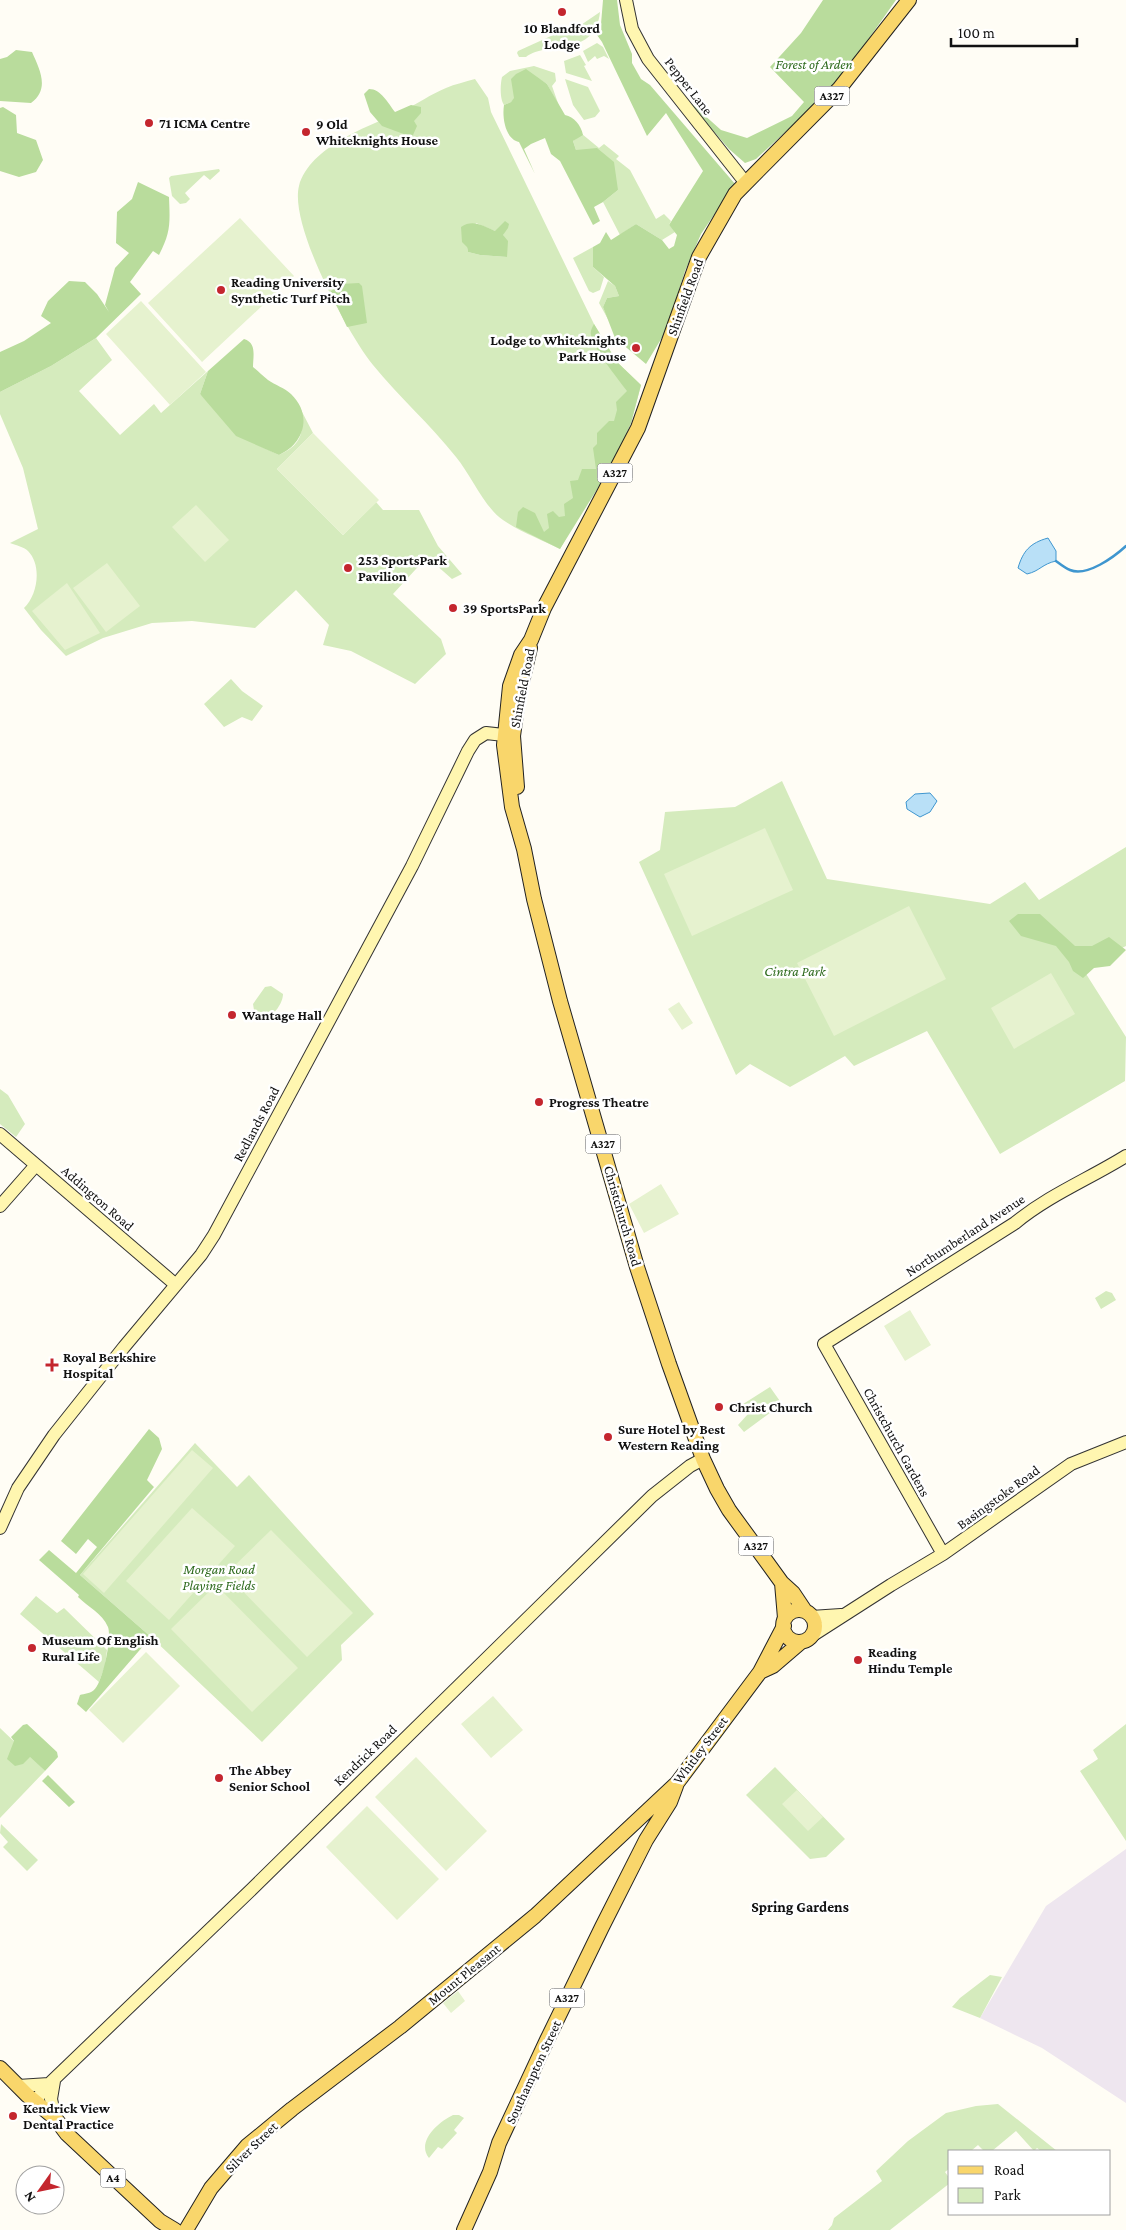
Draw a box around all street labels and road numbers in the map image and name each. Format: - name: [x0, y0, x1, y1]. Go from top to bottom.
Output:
- street label: Pepper Lane: [662, 54, 716, 118]
- road number: A327: [814, 86, 850, 105]
- street label: Shinfield Road: [664, 256, 707, 338]
- road number: A327: [598, 463, 632, 482]
- street label: Shinfield Road: [506, 646, 538, 729]
- street label: Redlands Road: [230, 1083, 283, 1164]
- road number: A327: [586, 1134, 620, 1154]
- street label: Addington Road: [59, 1162, 138, 1234]
- street label: Christchurch Road: [601, 1164, 645, 1269]
- street label: Northumberland Avenue: [902, 1190, 1028, 1280]
- street label: Christchurch Gardens: [860, 1385, 934, 1499]
- street label: Basingstoke Road: [954, 1461, 1043, 1532]
- road number: A327: [738, 1536, 774, 1555]
- street label: Whitley Street: [669, 1713, 731, 1787]
- street label: Kendrick Road: [330, 1721, 400, 1789]
- street label: Mount Pleasant: [425, 1940, 504, 2008]
- road number: A327: [550, 1989, 584, 2008]
- street label: Southampton Street: [502, 2017, 564, 2126]
- street label: Silver Street: [221, 2118, 281, 2176]
- road number: A4: [100, 2168, 126, 2188]

